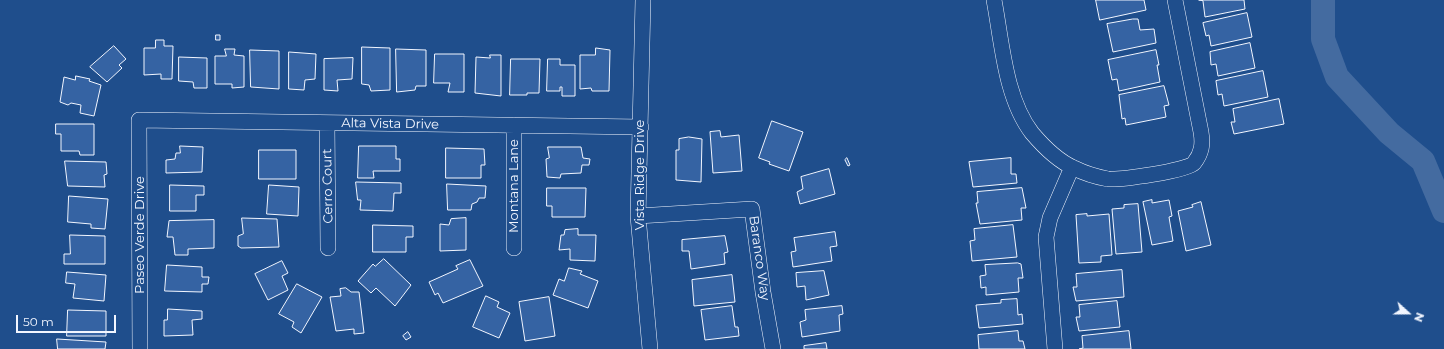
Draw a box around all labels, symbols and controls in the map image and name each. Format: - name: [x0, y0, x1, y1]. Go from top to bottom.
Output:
- street label: Alta Vista Drive: [341, 115, 439, 133]
- street label: Vista Ridge Drive: [632, 120, 648, 230]
- street label: Montana Lane: [506, 139, 522, 233]
- street label: Cerro Court: [320, 148, 336, 224]
- street label: Paseo Verde Drive: [132, 176, 148, 294]
- street label: Baranco Way: [745, 215, 773, 301]
- north arrow: [1388, 293, 1428, 333]
- scale bar: [18, 307, 118, 333]
- text: N: [1411, 311, 1427, 324]
- text: 50 m: [23, 314, 54, 329]

